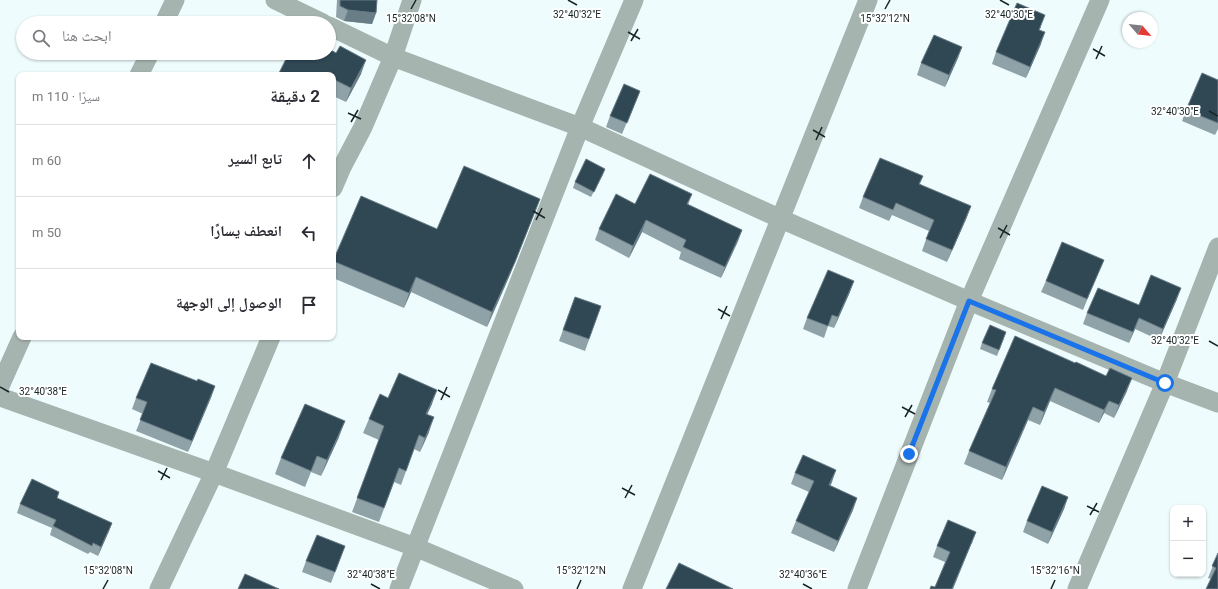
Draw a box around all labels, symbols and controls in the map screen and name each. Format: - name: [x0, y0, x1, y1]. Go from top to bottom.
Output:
- text: 32°40'32"E: [553, 9, 601, 20]
- text: 32°40'30"E: [985, 9, 1033, 20]
- north arrow: [1122, 12, 1158, 48]
- text: 15°32'08"N: [386, 13, 436, 24]
- text: 15°32'12"N: [860, 13, 910, 24]
- search box: [16, 16, 336, 60]
- icon: search: [30, 27, 52, 49]
- text: ابحث هنا: [62, 27, 111, 45]
- text: 2 دقيقة: [270, 86, 320, 106]
- text: سيرًا · 110 m: [32, 89, 100, 104]
- text: 32°40'30"E: [1151, 106, 1199, 117]
- text: تابع السير: [228, 150, 282, 168]
- icon: ahead: [298, 150, 320, 172]
- text: 60 m: [32, 153, 61, 168]
- text: انعطف يسارًا: [210, 222, 282, 240]
- icon: left: [298, 222, 320, 244]
- text: 50 m: [32, 225, 61, 240]
- text: الوصول إلى الوجهة: [176, 294, 282, 312]
- icon: arrive: [298, 294, 320, 316]
- text: 32°40'32"E: [1151, 335, 1199, 346]
- route start: [1156, 374, 1174, 392]
- text: 32°40'38"E: [19, 386, 67, 397]
- route end: [900, 445, 918, 463]
- map controls: [1170, 505, 1206, 577]
- button: +: [1170, 505, 1206, 541]
- button: −: [1170, 541, 1206, 577]
- text: 15°32'08"N: [83, 565, 133, 576]
- text: 15°32'12"N: [556, 565, 606, 576]
- text: 15°32'16"N: [1030, 565, 1080, 576]
- text: 32°40'38"E: [347, 569, 395, 580]
- text: 32°40'36"E: [779, 569, 827, 580]

